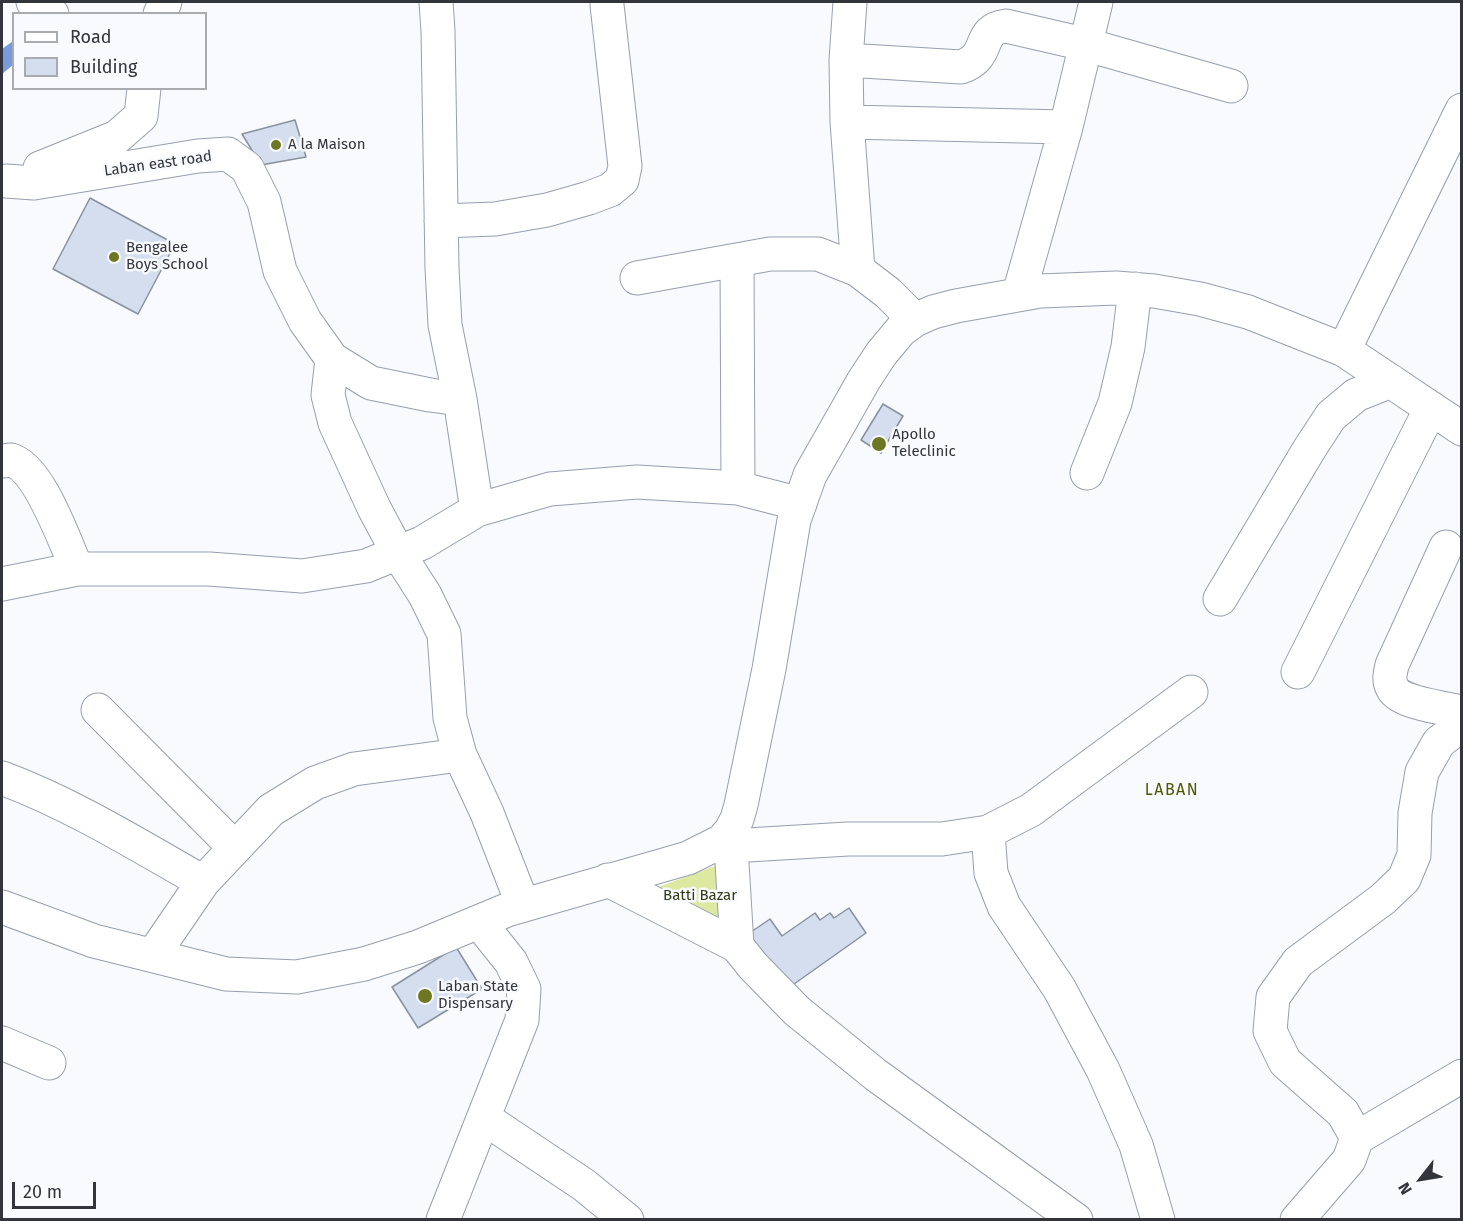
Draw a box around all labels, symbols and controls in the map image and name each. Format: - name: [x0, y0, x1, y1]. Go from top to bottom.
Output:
- legend: [12, 12, 207, 90]
- text: Road: [70, 26, 112, 48]
- text: Building: [70, 56, 137, 78]
- place label: A la Maison: [288, 136, 366, 154]
- marker: A la Maison: [269, 138, 283, 152]
- street label: Laban east road: [103, 148, 213, 180]
- place label: Bengalee Boys School: [126, 239, 208, 274]
- marker: Bengalee Boys School: [107, 250, 121, 264]
- place label: Apollo Teleclinic: [892, 426, 956, 461]
- marker: Apollo Teleclinic: [870, 435, 888, 453]
- district label: LABAN: [1145, 781, 1199, 801]
- park label: Batti Bazar: [663, 887, 737, 905]
- place label: Laban State Dispensary: [438, 978, 518, 1013]
- marker: Laban State Dispensary: [416, 987, 434, 1005]
- north arrow: [1391, 1149, 1451, 1209]
- scale bar: [15, 1170, 99, 1208]
- text: N: [1394, 1179, 1416, 1198]
- text: 20 m: [23, 1181, 62, 1203]

